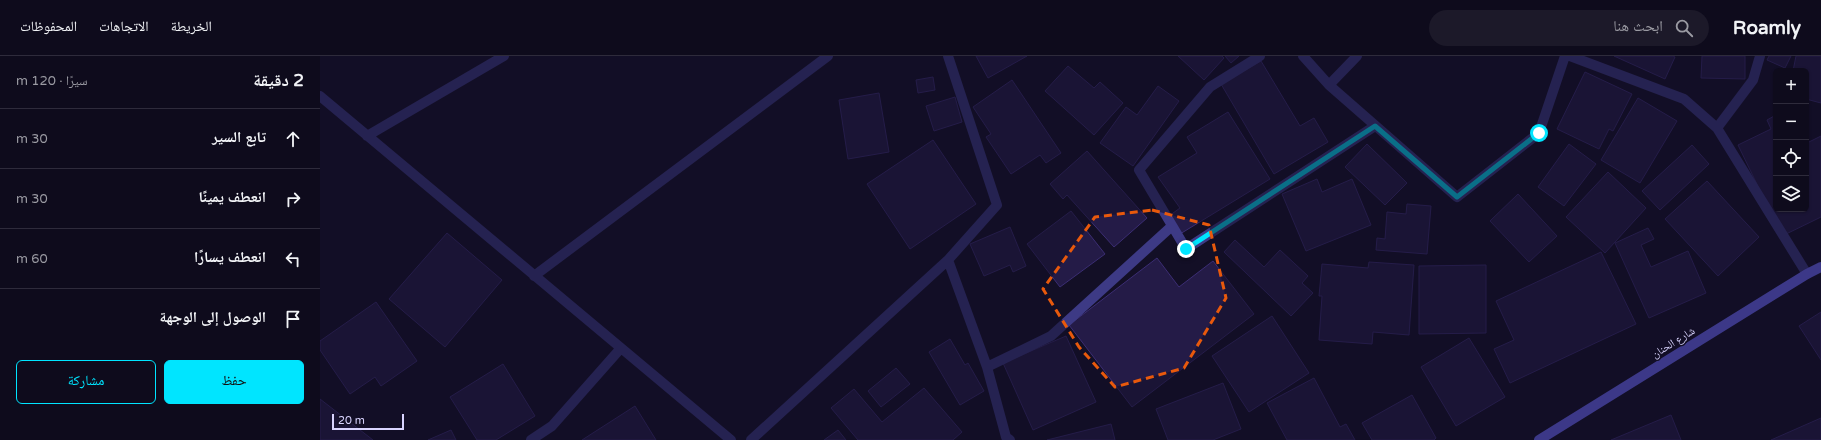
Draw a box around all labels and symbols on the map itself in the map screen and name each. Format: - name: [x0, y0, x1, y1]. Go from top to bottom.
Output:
- route start: [1530, 124, 1548, 142]
- route end: [1177, 240, 1195, 258]
- street label: شارع الحنان: [1649, 324, 1697, 361]
- scale bar: [332, 412, 404, 431]

